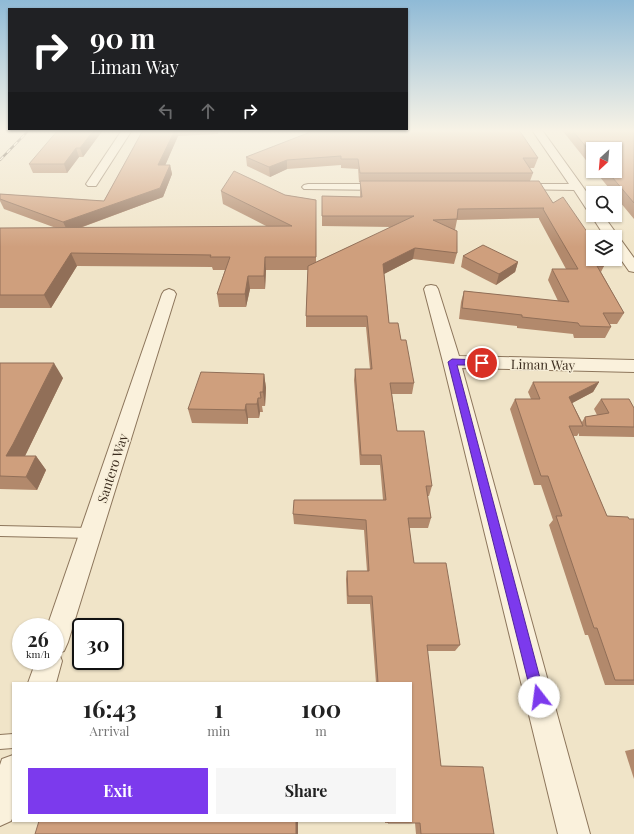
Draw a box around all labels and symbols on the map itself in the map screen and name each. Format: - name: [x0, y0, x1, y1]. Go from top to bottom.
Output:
- north arrow: [586, 142, 622, 178]
- pin: [465, 346, 499, 380]
- street label: Liman Way: [511, 355, 576, 373]
- street label: Santero Way: [93, 431, 131, 505]
- speed limit sign: 30: [72, 618, 124, 670]
- position arrow: [518, 676, 560, 718]

